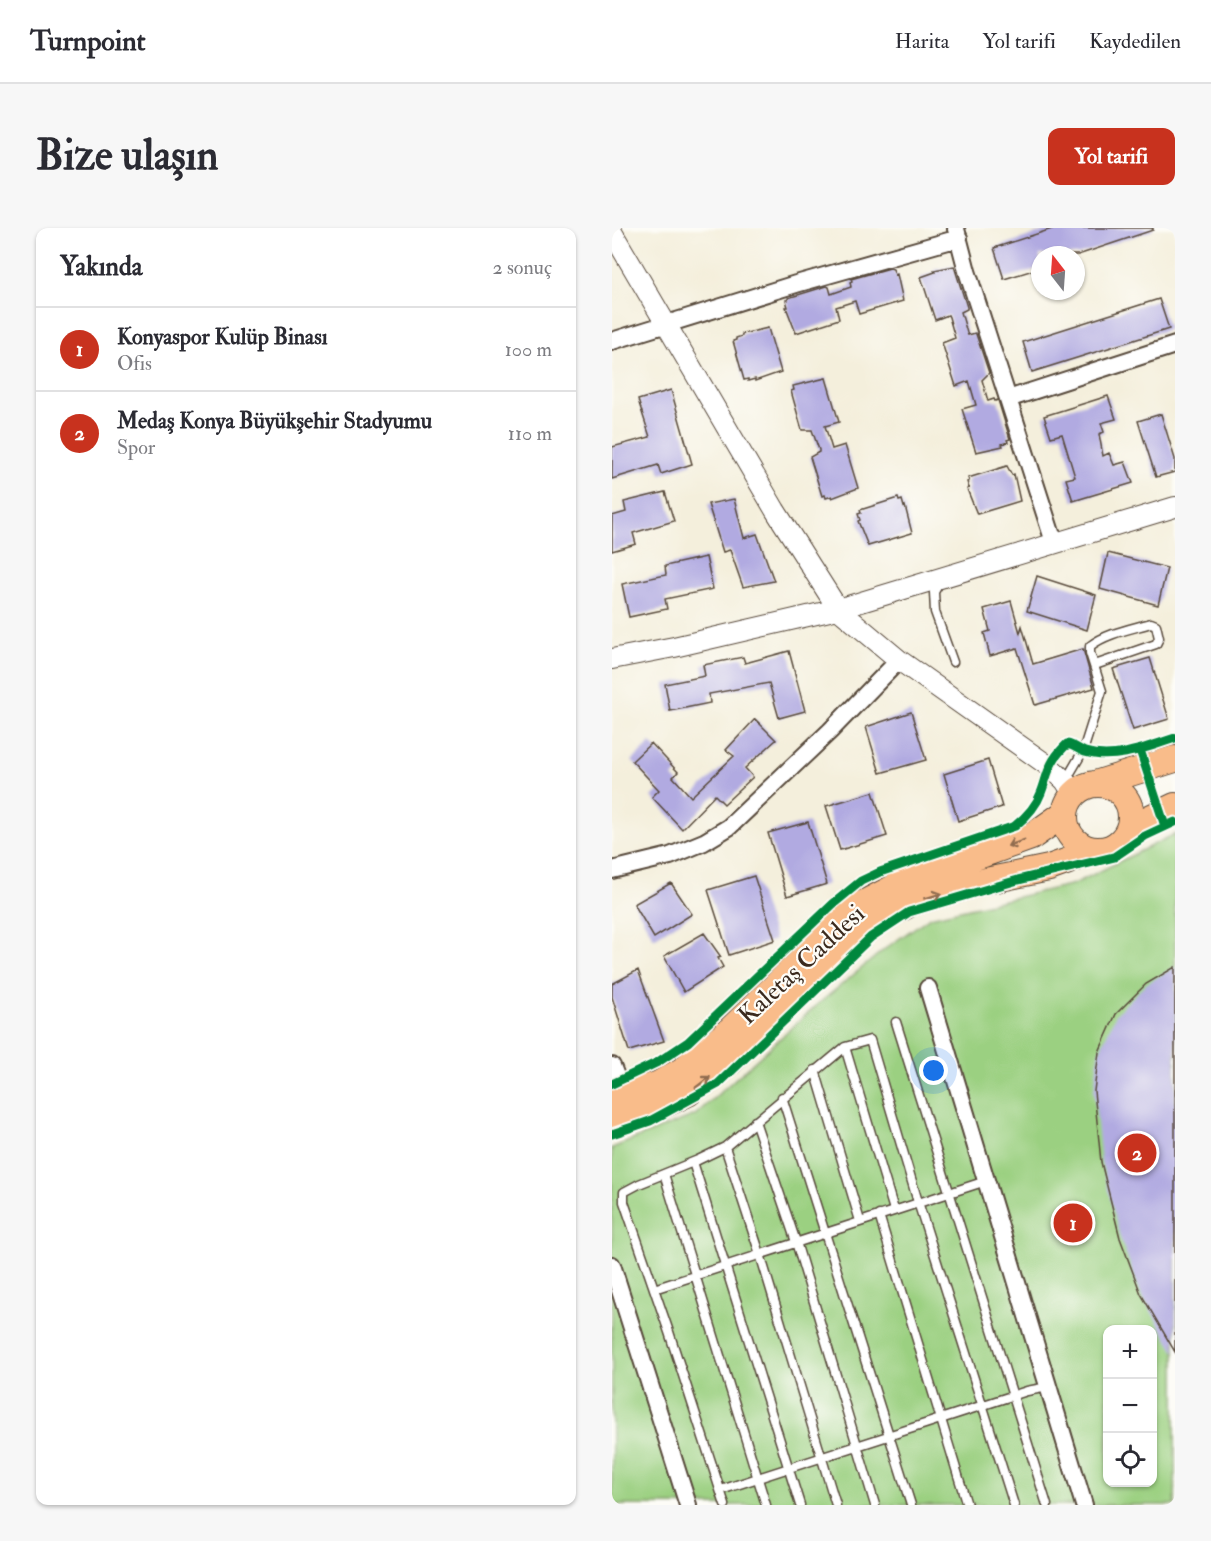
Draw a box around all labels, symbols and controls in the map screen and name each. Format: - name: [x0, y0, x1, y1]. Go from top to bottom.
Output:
- text: Turnpoint: [30, 24, 146, 59]
- text: Harita: [895, 28, 949, 55]
- text: Yol tarifi: [982, 28, 1056, 55]
- text: Kaydedilen: [1089, 28, 1181, 55]
- button: Yol tarifi: [1048, 128, 1175, 185]
- text: Bize ulaşın: [36, 130, 218, 182]
- north arrow: [1031, 246, 1085, 300]
- text: Yakında: [60, 251, 142, 283]
- text: 2 sonuç: [493, 255, 552, 280]
- text: Konyaspor Kulüp Binası: [117, 323, 328, 351]
- text: 1: [76, 337, 83, 362]
- text: 100 m: [505, 337, 552, 362]
- text: Ofis: [117, 351, 152, 376]
- text: Medaş Konya Büyükşehir Stadyumu: [117, 407, 432, 435]
- text: 2: [74, 421, 85, 446]
- text: 110 m: [508, 421, 552, 446]
- text: Spor: [117, 435, 155, 460]
- one-way arrow: [1007, 839, 1025, 850]
- one-way arrow: [923, 890, 942, 901]
- street label: Kaletaş Caddesi: [732, 898, 872, 1032]
- your location: [919, 1056, 948, 1085]
- one-way arrow: [694, 1076, 710, 1088]
- pin: 2: [1118, 1130, 1156, 1176]
- pin: 1: [1054, 1200, 1092, 1246]
- map controls: [1103, 1325, 1157, 1487]
- button: +: [1103, 1325, 1157, 1379]
- button: −: [1103, 1379, 1157, 1433]
- button: locate: [1103, 1433, 1157, 1487]

